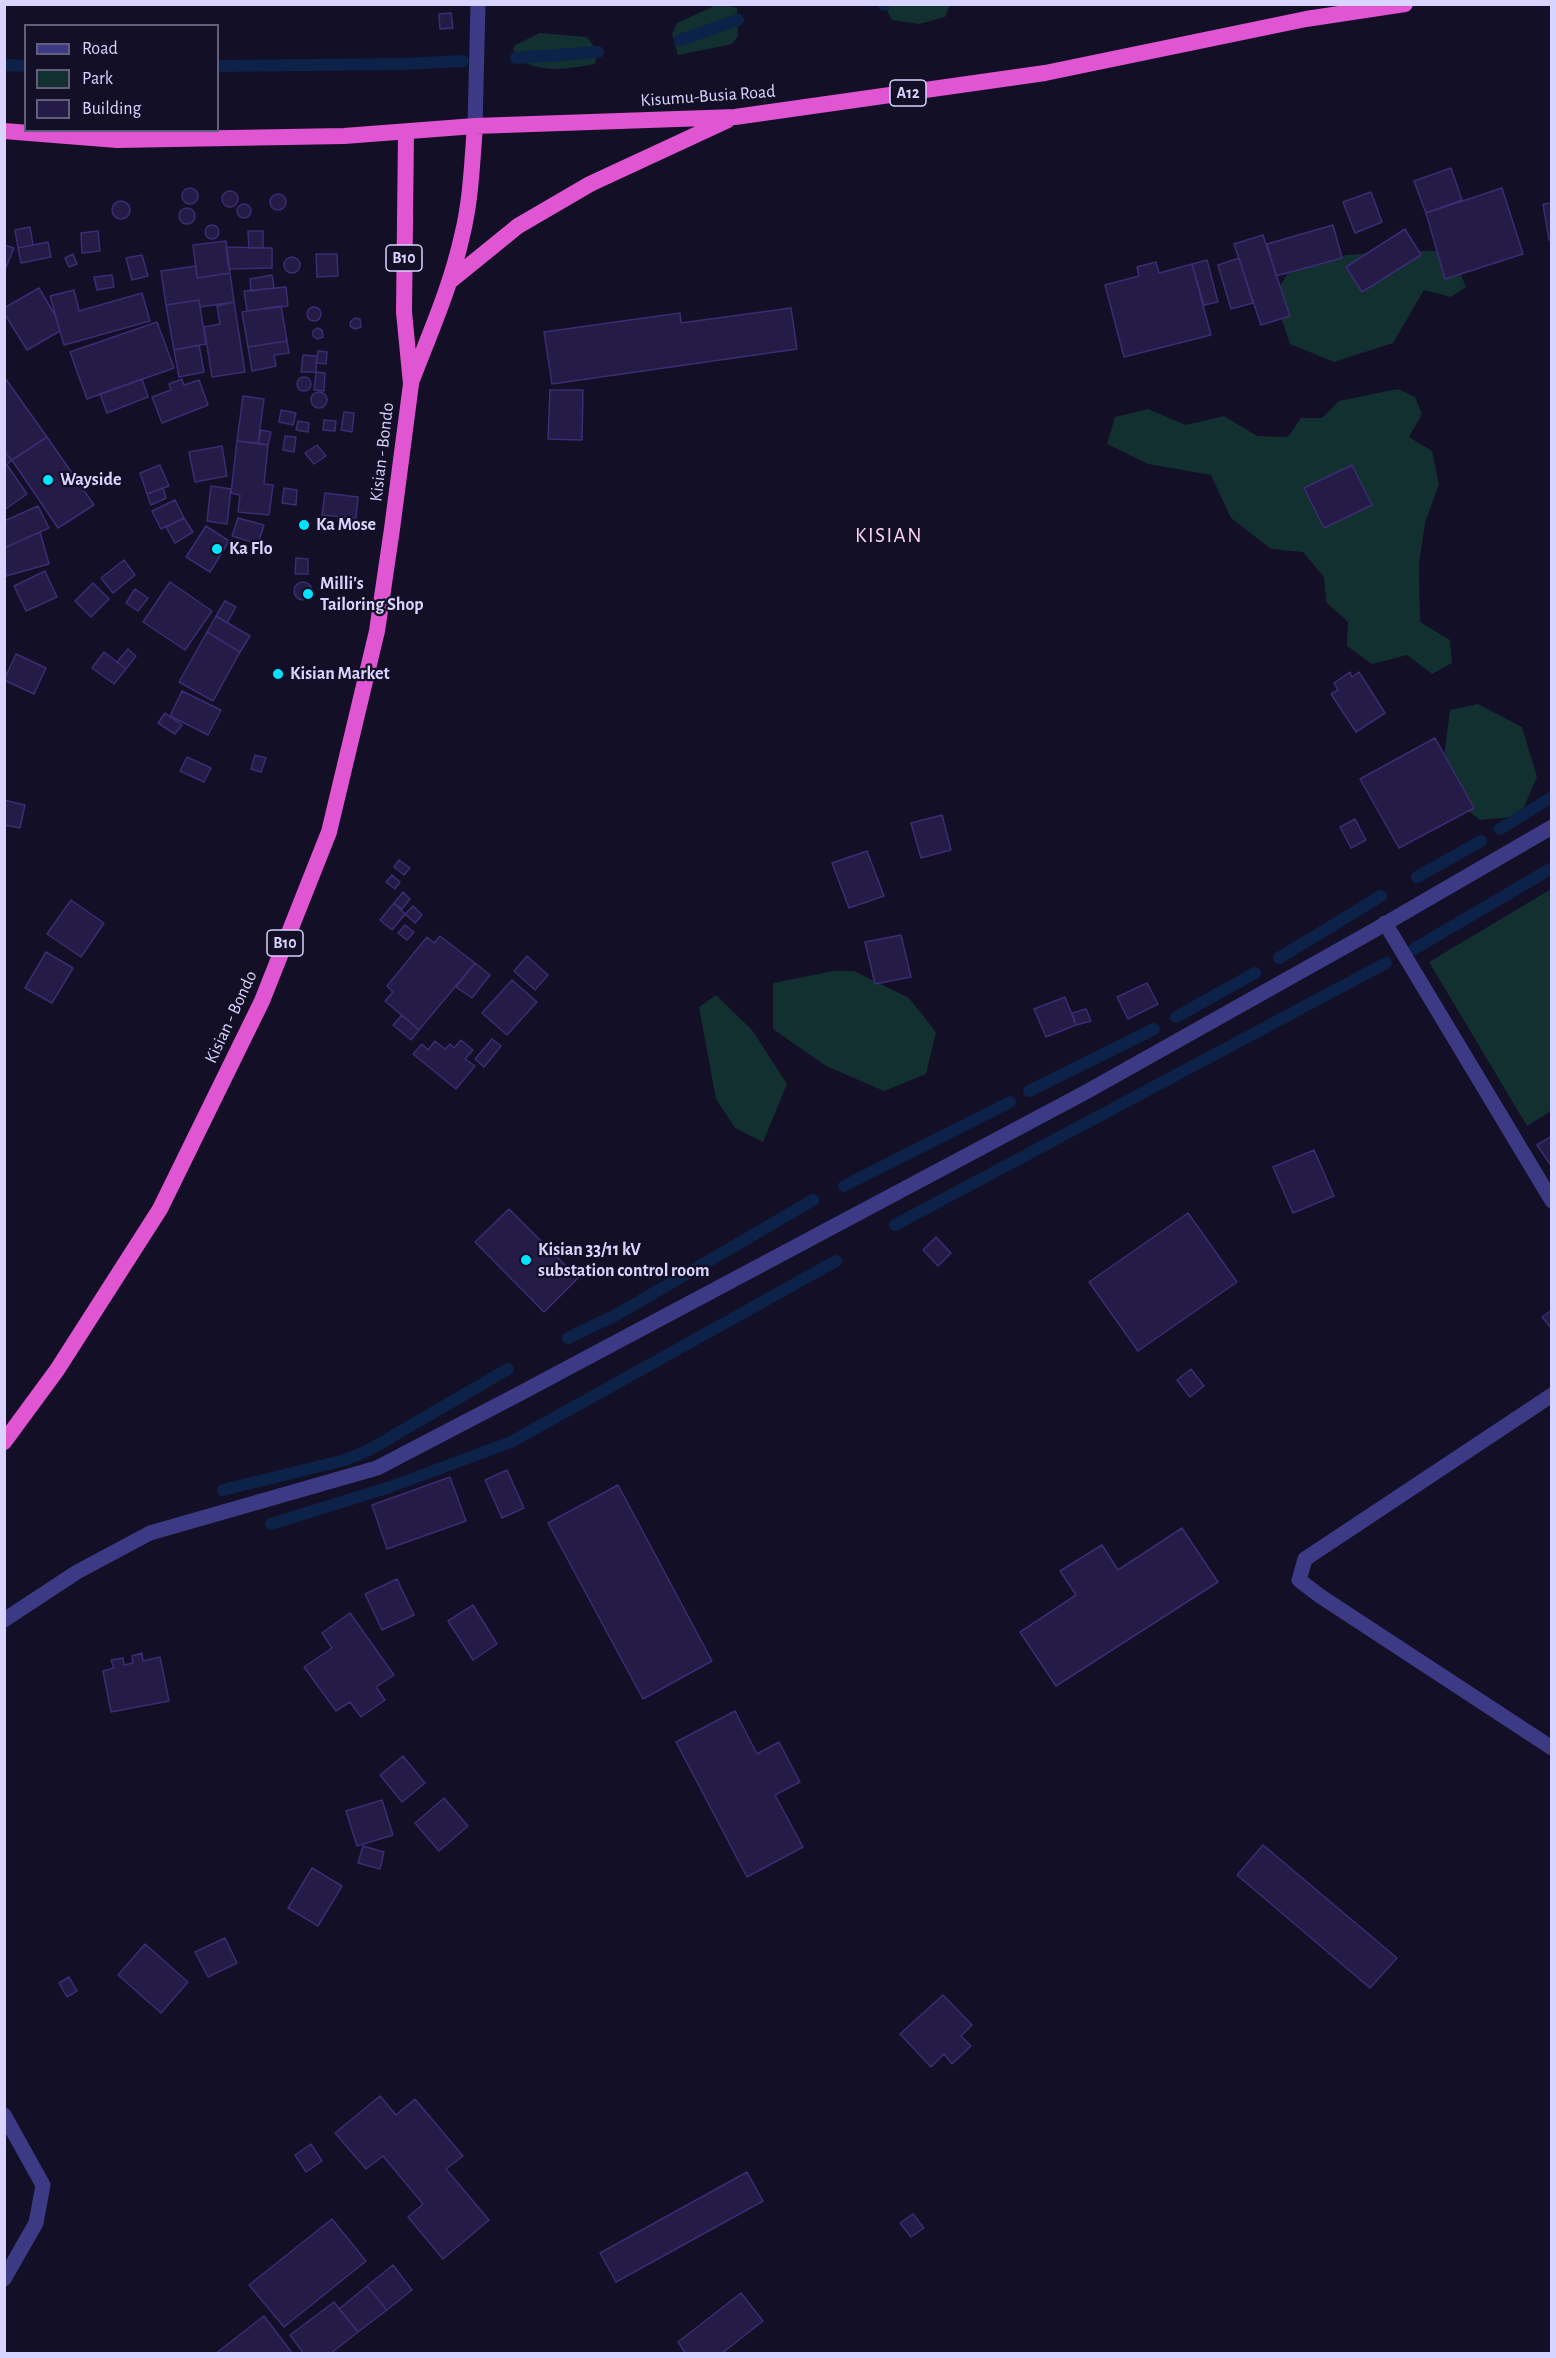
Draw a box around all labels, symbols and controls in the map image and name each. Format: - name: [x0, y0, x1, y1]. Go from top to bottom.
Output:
- legend: [24, 24, 219, 132]
- text: Road: [82, 40, 118, 58]
- text: Park: [82, 70, 113, 88]
- road number: A12: [890, 80, 926, 106]
- street label: Kisumu-Busia Road: [640, 81, 776, 111]
- text: Building: [82, 100, 141, 118]
- road number: B10: [386, 245, 422, 271]
- street label: Kisian - Bondo: [365, 401, 399, 503]
- place label: Wayside: [60, 469, 121, 491]
- marker: Wayside: [41, 473, 55, 487]
- place label: Ka Mose: [316, 514, 376, 536]
- marker: Ka Mose: [297, 518, 311, 532]
- district label: KISIAN: [855, 523, 923, 549]
- place label: Ka Flo: [229, 538, 273, 560]
- marker: Ka Flo: [210, 542, 224, 556]
- place label: Milli's Tailoring Shop: [320, 573, 424, 616]
- marker: Milli's Tailoring Shop: [301, 587, 315, 601]
- place label: Kisian Market: [290, 663, 390, 685]
- marker: Kisian Market: [271, 667, 285, 681]
- road number: B10: [267, 930, 303, 956]
- street label: Kisian - Bondo: [200, 967, 262, 1067]
- place label: Kisian 33/11 kV substation control room: [538, 1239, 710, 1282]
- marker: Kisian 33/11 kV substation control room: [519, 1253, 533, 1267]

